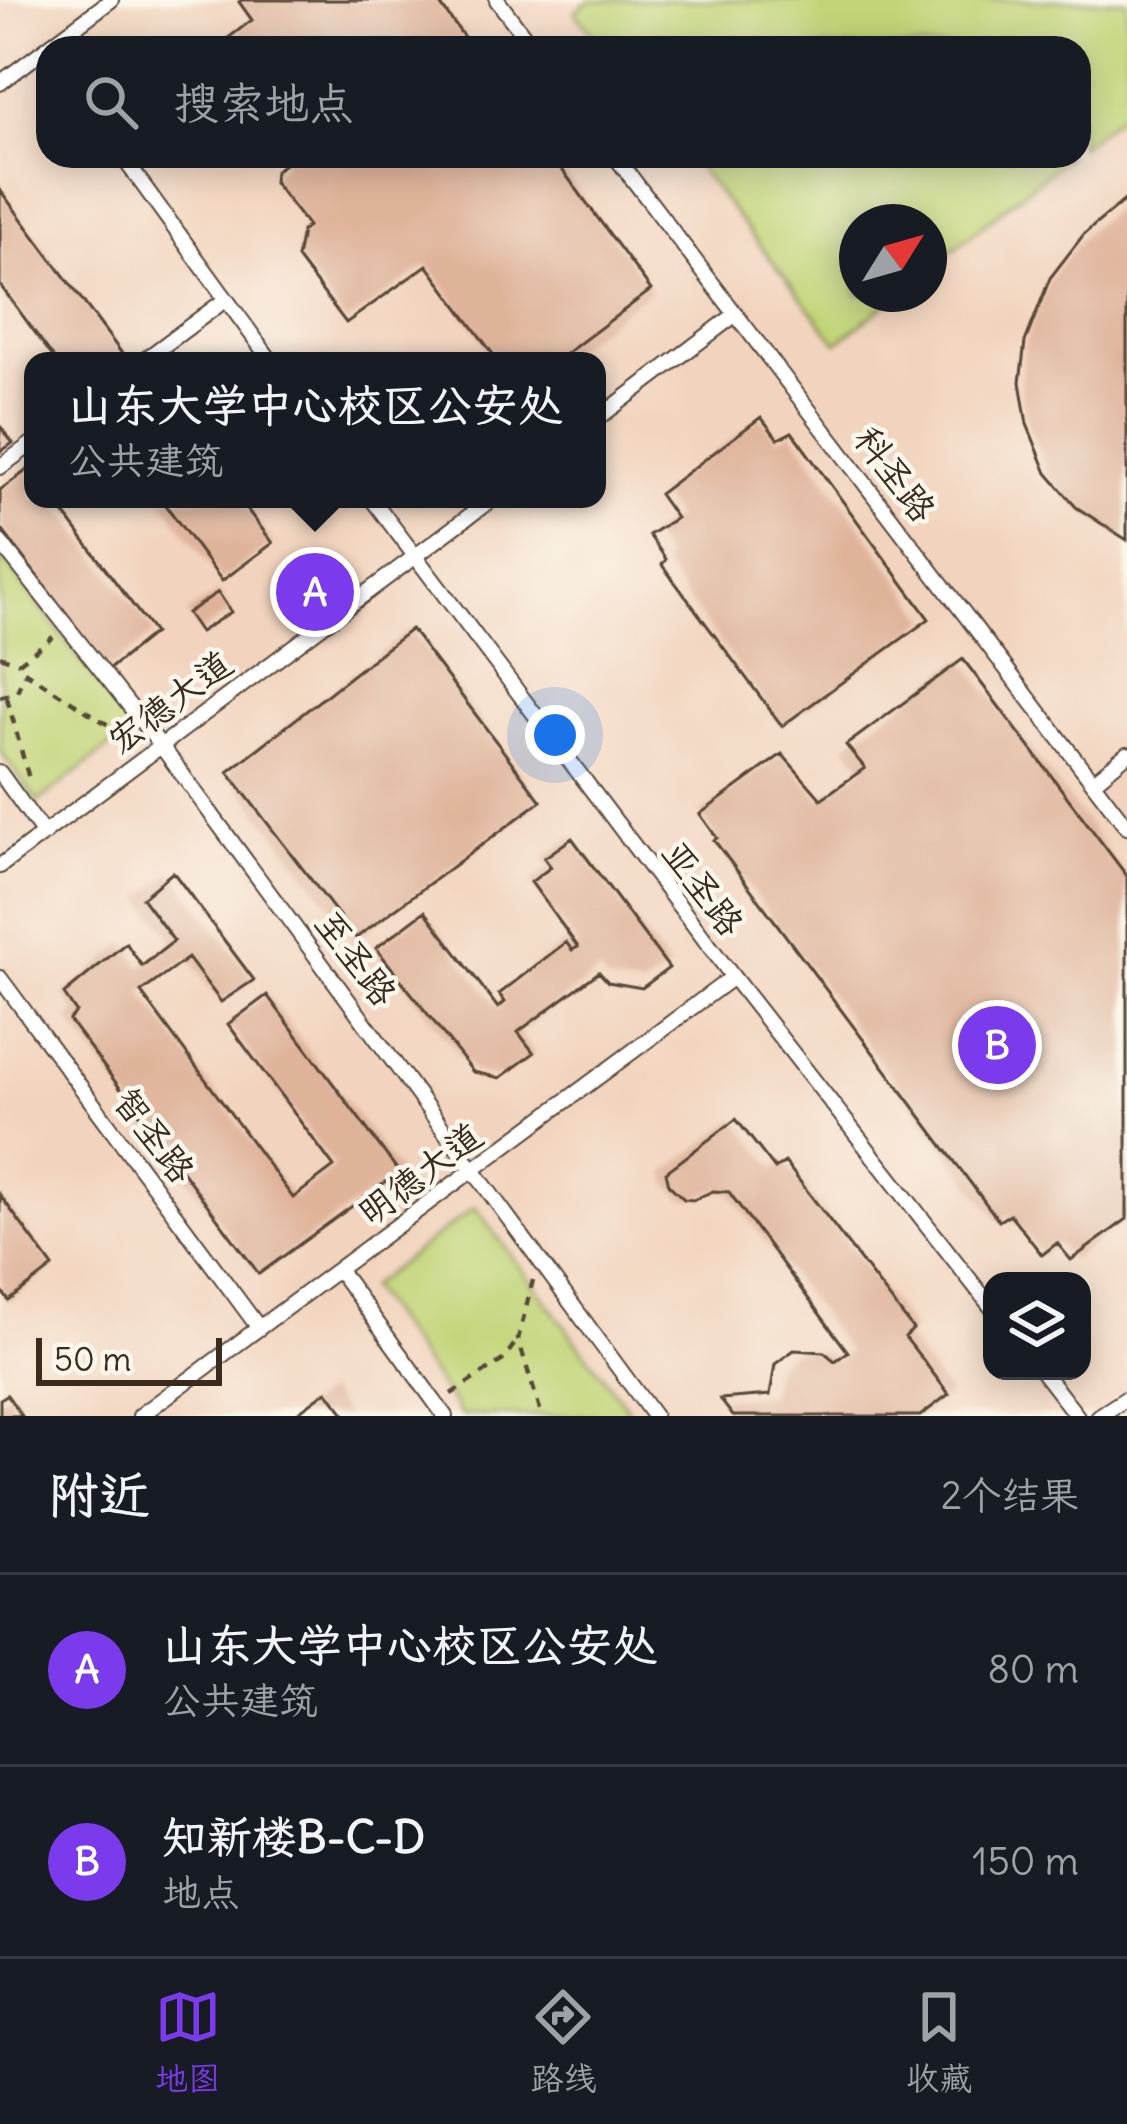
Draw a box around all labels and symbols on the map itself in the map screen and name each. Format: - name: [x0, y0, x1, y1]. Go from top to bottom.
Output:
- north arrow: [839, 204, 947, 312]
- street label: 科圣路: [845, 417, 945, 531]
- pin: A: [276, 547, 354, 637]
- street label: 宏德大道: [99, 641, 241, 763]
- your location: [525, 705, 585, 765]
- street label: 亚圣路: [653, 831, 753, 945]
- street label: 至圣路: [306, 901, 406, 1015]
- pin: B: [958, 1000, 1036, 1090]
- street label: 智圣路: [104, 1078, 204, 1192]
- street label: 明德大道: [349, 1113, 491, 1235]
- scale bar: [36, 1332, 222, 1385]

